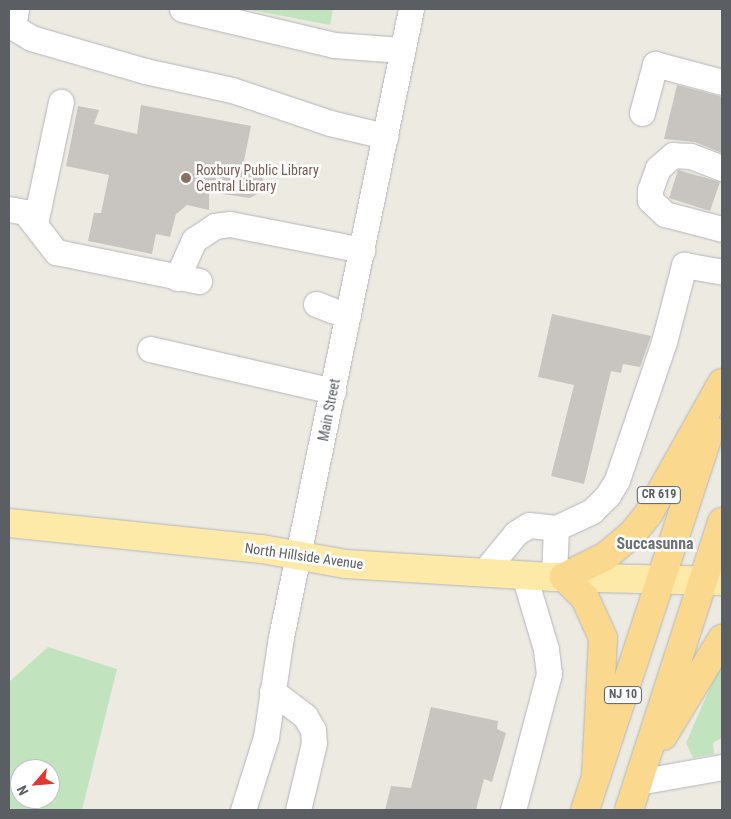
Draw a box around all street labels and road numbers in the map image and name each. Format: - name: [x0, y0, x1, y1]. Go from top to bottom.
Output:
- street label: Main Street: [315, 377, 343, 443]
- road number: CR 619: [636, 486, 682, 504]
- street label: North Hillside Avenue: [244, 539, 364, 573]
- road number: NJ 10: [603, 686, 643, 704]

